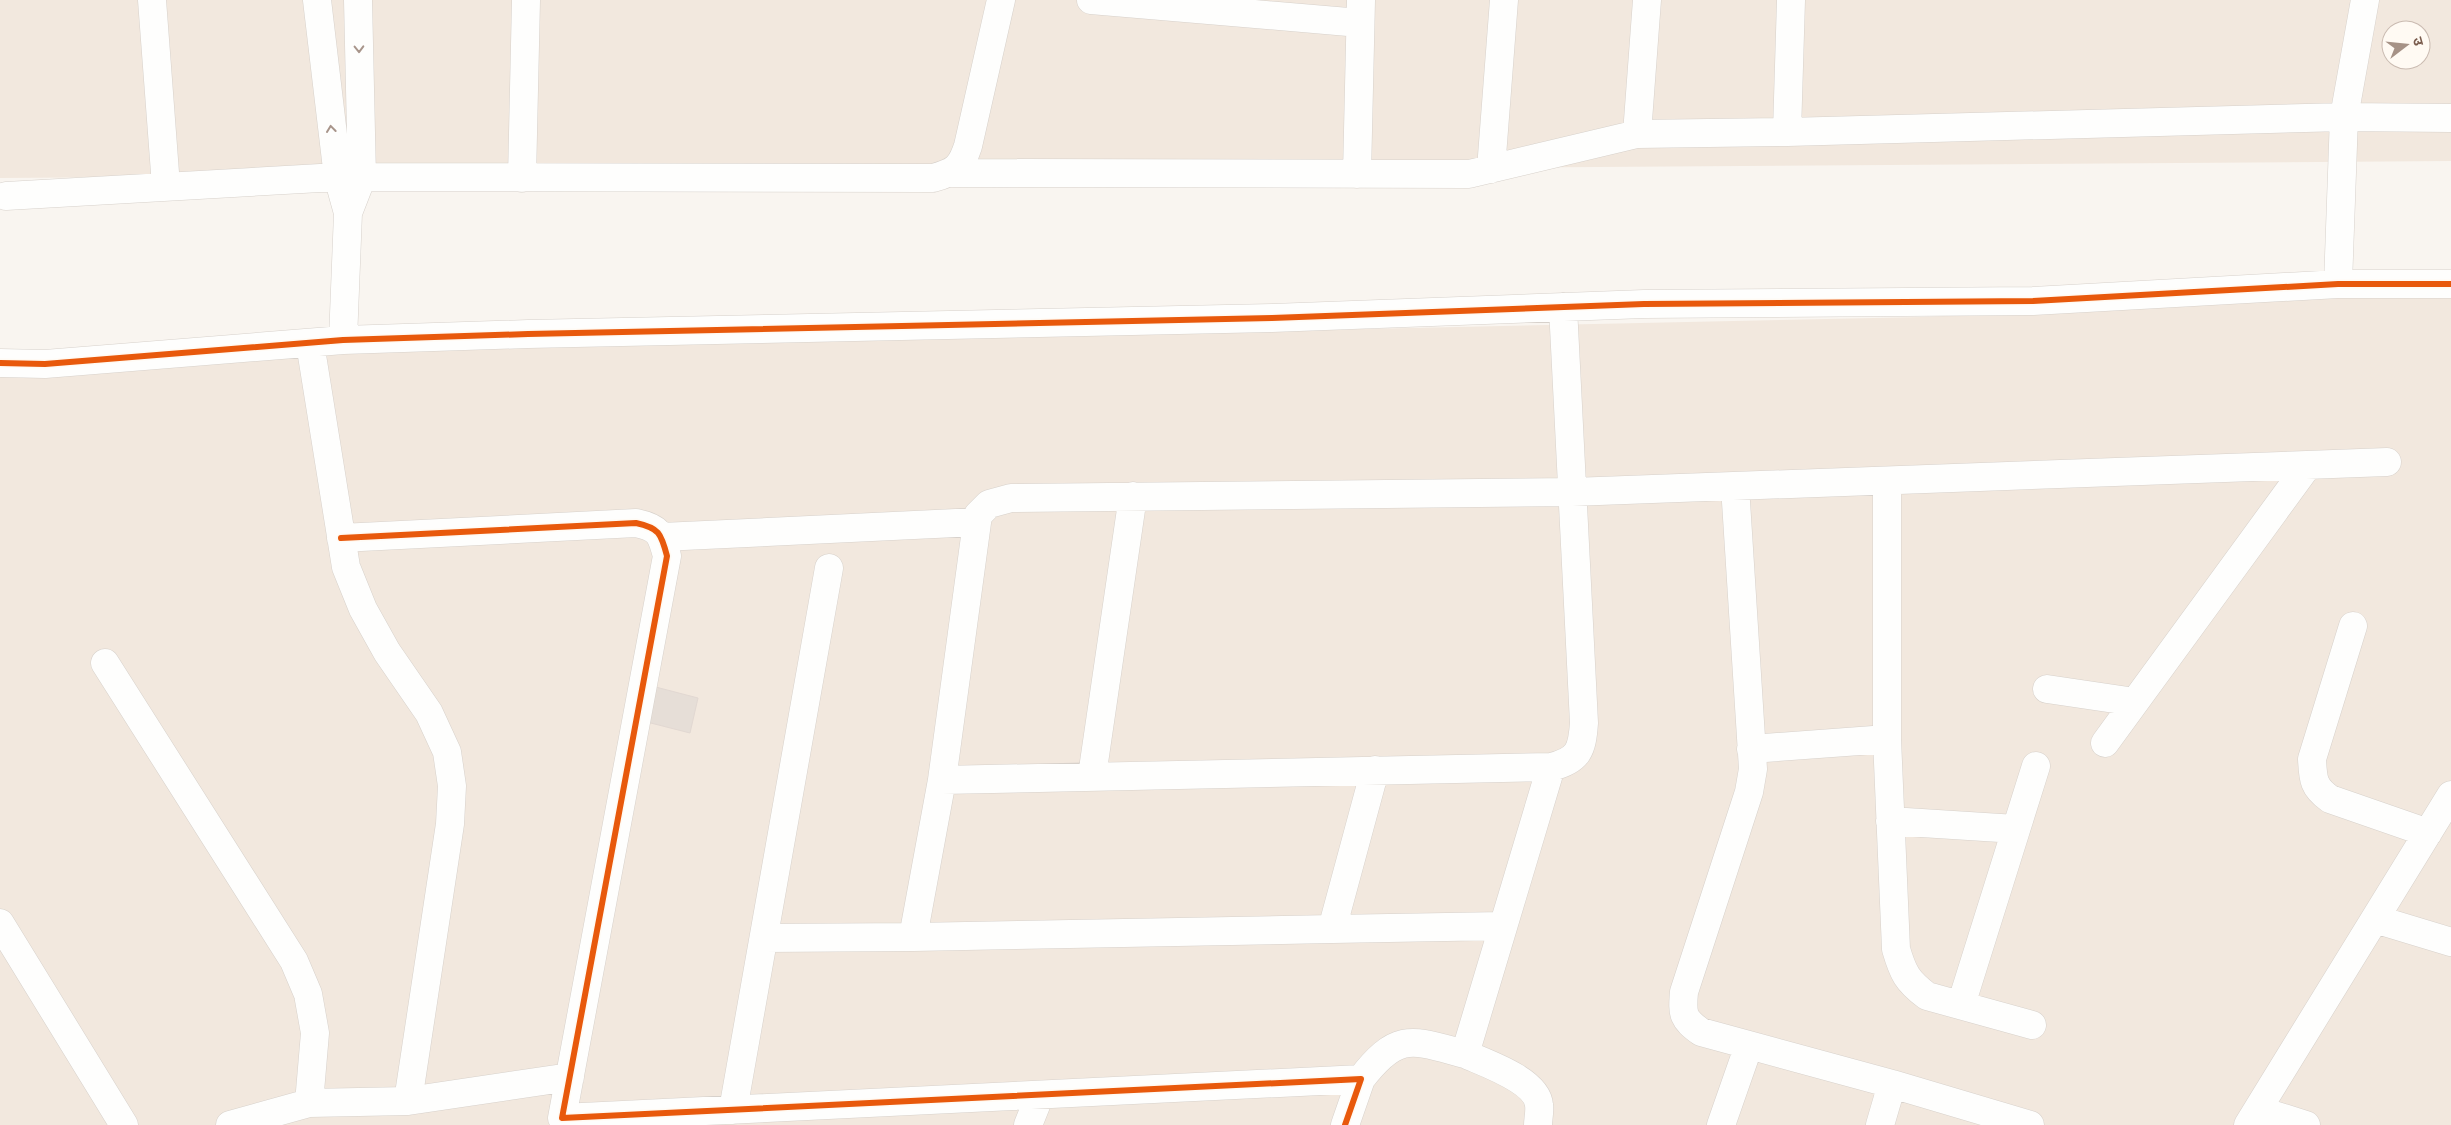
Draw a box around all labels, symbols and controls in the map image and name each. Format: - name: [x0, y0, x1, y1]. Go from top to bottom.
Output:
- north arrow: [2381, 20, 2431, 70]
- text: उ: [2409, 35, 2428, 49]
- one-way arrow: [354, 45, 364, 53]
- one-way arrow: [327, 124, 337, 133]

